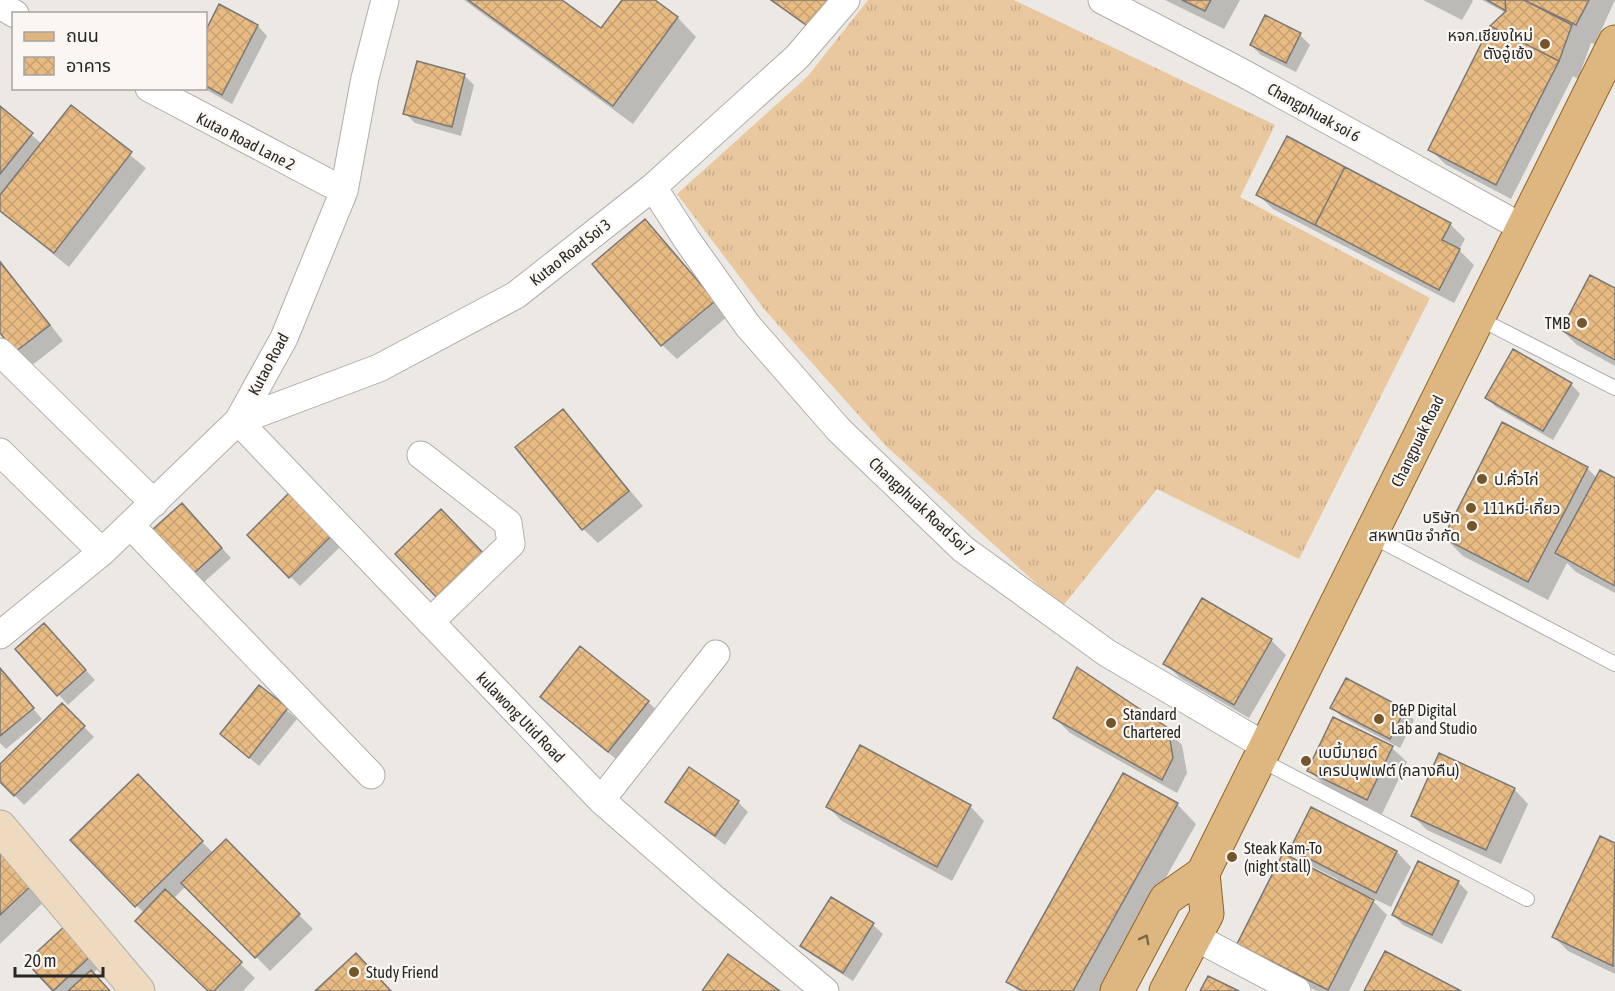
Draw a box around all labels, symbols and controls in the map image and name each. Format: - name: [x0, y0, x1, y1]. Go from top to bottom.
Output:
- legend: [12, 12, 207, 90]
- text: ถนน: [66, 25, 99, 46]
- place label: หจก.เชียงใหม่ ตังอู๋เซ้ง: [1447, 26, 1533, 63]
- marker: หจก.เชียงใหม่ ตังอู๋เซ้ง: [1538, 37, 1552, 51]
- text: อาคาร: [66, 55, 111, 76]
- street label: Changphuak soi 6: [1264, 79, 1364, 146]
- street label: Kutao Road Lane 2: [194, 108, 298, 174]
- street label: Kutao Road Soi 3: [526, 215, 614, 289]
- place label: TMB: [1545, 314, 1570, 332]
- marker: TMB: [1575, 316, 1589, 330]
- street label: Kutao Road: [244, 330, 292, 398]
- street label: Changpuak Road: [1387, 392, 1448, 490]
- street label: Changphuak Road Soi 7: [865, 454, 978, 561]
- place label: ป.คั๋วไก่: [1494, 469, 1539, 488]
- marker: ป.คั๋วไก่: [1475, 472, 1489, 486]
- place label: 111หมี่-เกี๊ยว: [1483, 497, 1560, 517]
- marker: 111หมี่-เกี๊ยว: [1464, 501, 1478, 515]
- place label: บริษัท สหพานิช จำกัด: [1369, 508, 1460, 544]
- marker: บริษัท สหพานิช จำกัด: [1465, 519, 1479, 533]
- street label: kulawong Utid Road: [473, 668, 569, 766]
- place label: P&P Digital Lab and Studio: [1391, 701, 1477, 737]
- place label: Standard Chartered: [1123, 705, 1181, 741]
- marker: P&P Digital Lab and Studio: [1372, 712, 1386, 726]
- marker: Standard Chartered: [1104, 716, 1118, 730]
- place label: เบบี้มายด์ เครปบุฟเฟต์ (กลางคืน): [1318, 741, 1459, 780]
- marker: เบบี้มายด์ เครปบุฟเฟต์ (กลางคืน): [1299, 754, 1313, 768]
- place label: Steak Kam-To (night stall): [1244, 839, 1322, 876]
- marker: Steak Kam-To (night stall): [1225, 850, 1239, 864]
- one-way arrow: [1137, 935, 1149, 946]
- scale bar: [15, 940, 104, 978]
- text: 20 m: [24, 950, 56, 971]
- place label: Study Friend: [366, 963, 439, 982]
- marker: Study Friend: [347, 965, 361, 979]

